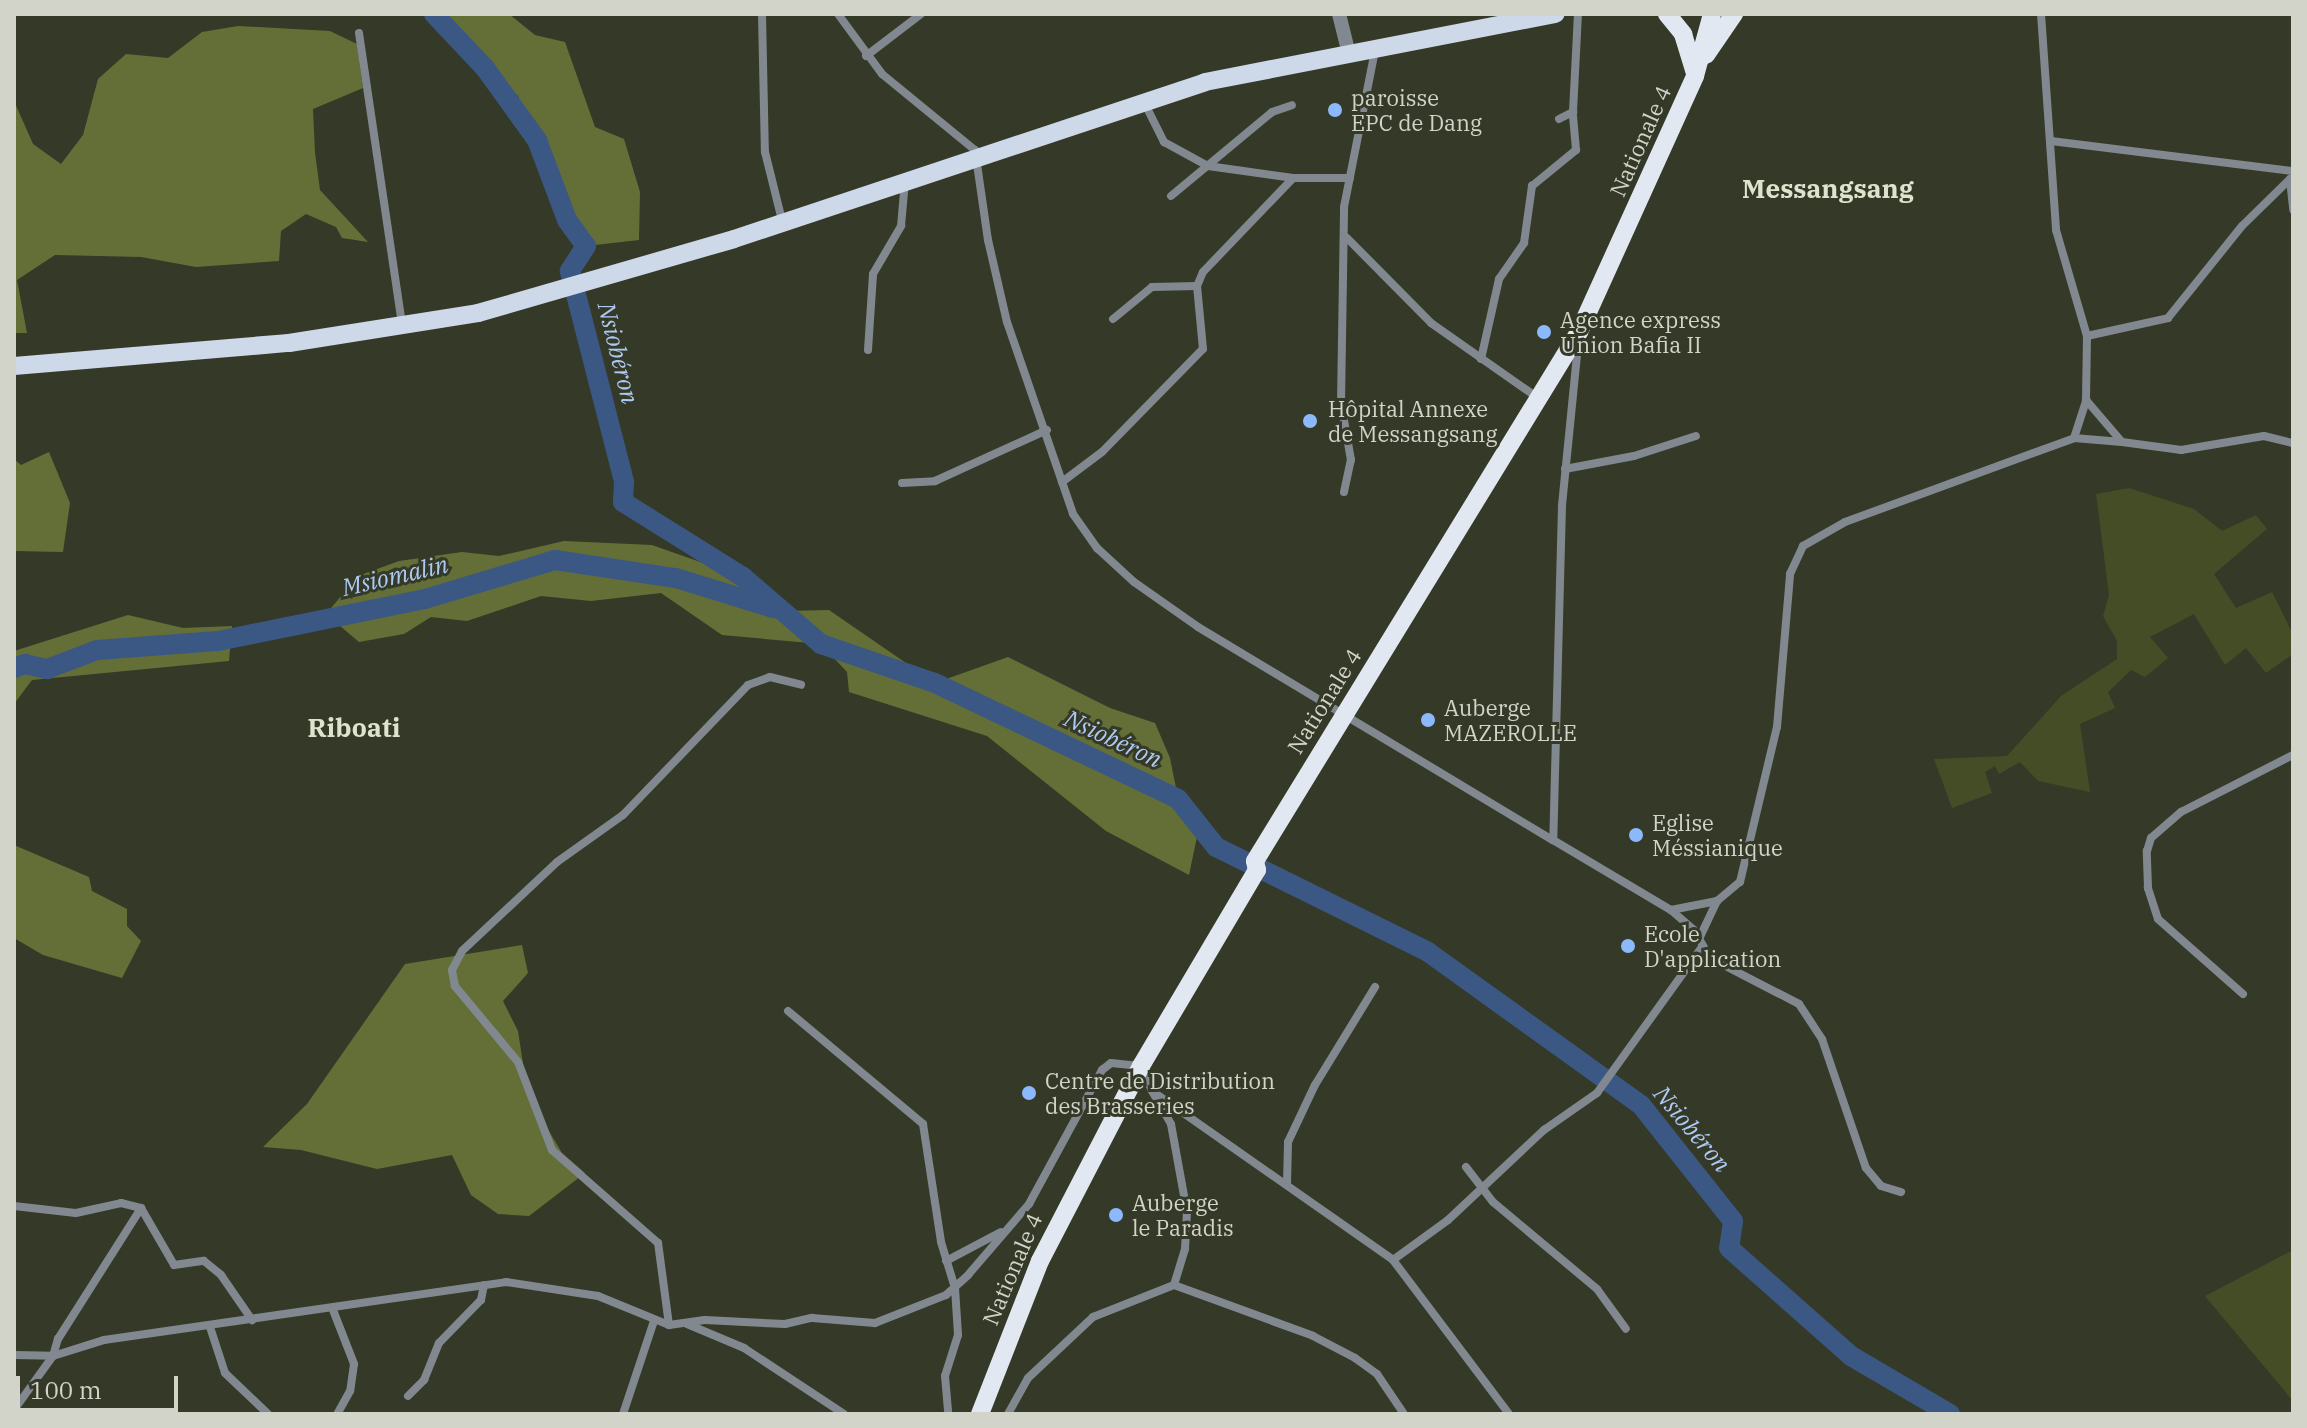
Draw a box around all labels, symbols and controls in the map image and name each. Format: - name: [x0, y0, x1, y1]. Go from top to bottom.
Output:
- street label: Nationale 4: [1604, 81, 1676, 201]
- place label: paroisse EPC de Dang: [1351, 84, 1482, 136]
- marker: paroisse EPC de Dang: [1326, 101, 1344, 119]
- district label: Messangsang: [1742, 173, 1914, 205]
- water label: Nsiobéron: [591, 299, 645, 407]
- place label: Agence express Union Bafia II: [1560, 306, 1721, 358]
- marker: Agence express Union Bafia II: [1535, 323, 1553, 341]
- place label: Hôpital Annexe de Messangsang: [1328, 395, 1497, 446]
- marker: Hôpital Annexe de Messangsang: [1299, 410, 1321, 432]
- water label: Msiomalin: [339, 550, 451, 602]
- street label: Nationale 4: [1281, 644, 1367, 758]
- place label: Auberge MAZEROLLE: [1444, 694, 1577, 746]
- water label: Nsiobéron: [1060, 704, 1166, 774]
- marker: Auberge MAZEROLLE: [1419, 711, 1437, 729]
- district label: Riboati: [307, 712, 401, 744]
- place label: Eglise Méssianique: [1652, 809, 1783, 860]
- marker: Eglise Méssianique: [1627, 826, 1645, 844]
- place label: Ecole D'application: [1644, 920, 1781, 972]
- marker: Ecole D'application: [1619, 937, 1637, 955]
- place label: Centre de Distribution des Brasseries: [1045, 1067, 1275, 1118]
- water label: Nsiobéron: [1648, 1080, 1736, 1178]
- marker: Centre de Distribution des Brasseries: [1020, 1084, 1038, 1102]
- place label: Auberge le Paradis: [1132, 1189, 1234, 1240]
- marker: Auberge le Paradis: [1107, 1206, 1125, 1224]
- street label: Nationale 4: [977, 1209, 1047, 1329]
- scale bar: [20, 1360, 182, 1410]
- text: 100 m: [30, 1374, 102, 1406]

